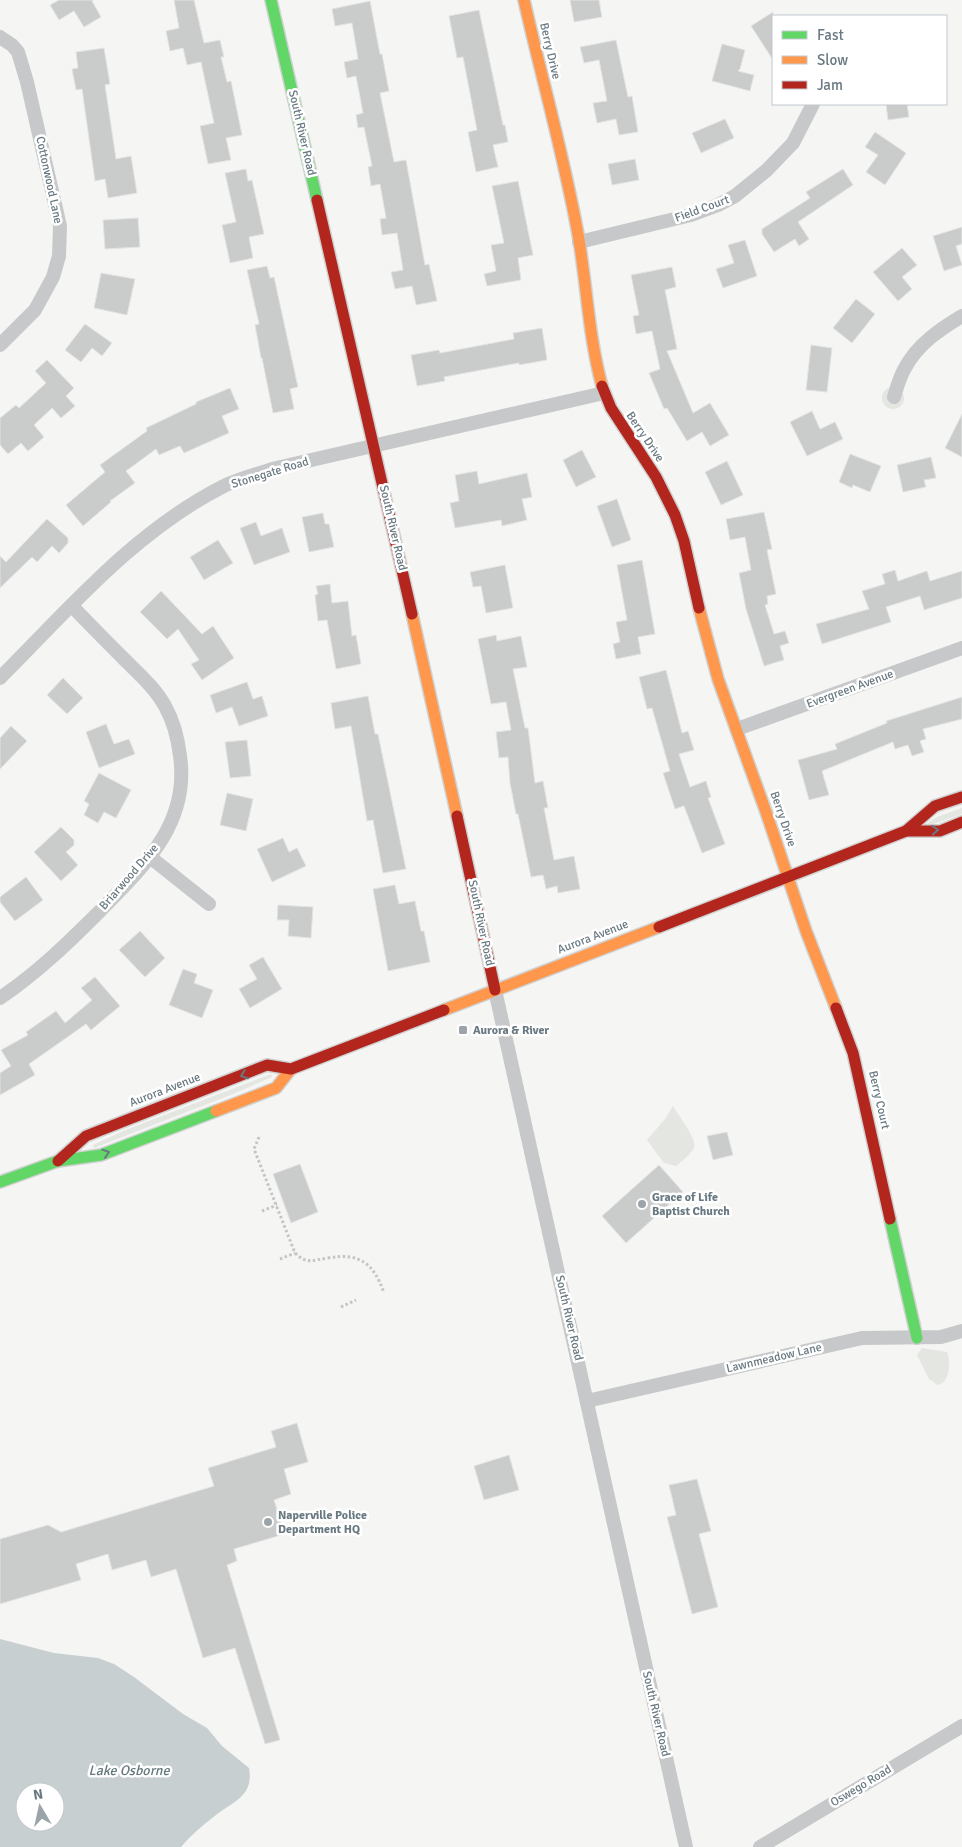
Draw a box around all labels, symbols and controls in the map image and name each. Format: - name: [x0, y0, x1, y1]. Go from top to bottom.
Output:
- legend: [772, 15, 947, 105]
- street label: Berry Drive: [536, 21, 564, 81]
- text: Fast: [817, 26, 844, 44]
- text: Slow: [817, 51, 848, 69]
- text: Jam: [817, 76, 843, 94]
- street label: South River Road: [285, 89, 319, 177]
- street label: Cottonwood Lane: [32, 135, 66, 225]
- street label: Field Court: [673, 192, 731, 226]
- street label: Berry Drive: [623, 409, 667, 465]
- street label: Stonegate Road: [229, 454, 311, 492]
- street label: South River Road: [376, 484, 410, 572]
- street label: Evergreen Avenue: [804, 666, 896, 712]
- street label: Berry Drive: [767, 789, 799, 849]
- one-way arrow: [931, 825, 939, 836]
- street label: Briarwood Drive: [96, 841, 162, 913]
- street label: South River Road: [465, 879, 497, 967]
- street label: Aurora Avenue: [555, 917, 631, 957]
- place label: Aurora & River: [473, 1023, 549, 1038]
- marker: Aurora & River: [457, 1024, 469, 1036]
- one-way arrow: [240, 1068, 249, 1079]
- street label: Berry Court: [865, 1069, 893, 1131]
- street label: Aurora Avenue: [127, 1070, 203, 1110]
- one-way arrow: [101, 1149, 109, 1159]
- place label: Grace of Life Baptist Church: [652, 1190, 730, 1219]
- marker: Grace of Life Baptist Church: [636, 1198, 648, 1210]
- street label: South River Road: [552, 1274, 586, 1362]
- street label: Lawnmeadow Lane: [725, 1340, 823, 1376]
- place label: Naperville Police Department HQ: [278, 1508, 367, 1537]
- marker: Naperville Police Department HQ: [262, 1516, 274, 1528]
- street label: South River Road: [639, 1670, 673, 1758]
- water label: Lake Osborne: [89, 1762, 170, 1779]
- street label: Oswego Road: [828, 1762, 894, 1810]
- north arrow: [15, 1782, 65, 1832]
- text: N: [32, 1785, 44, 1804]

